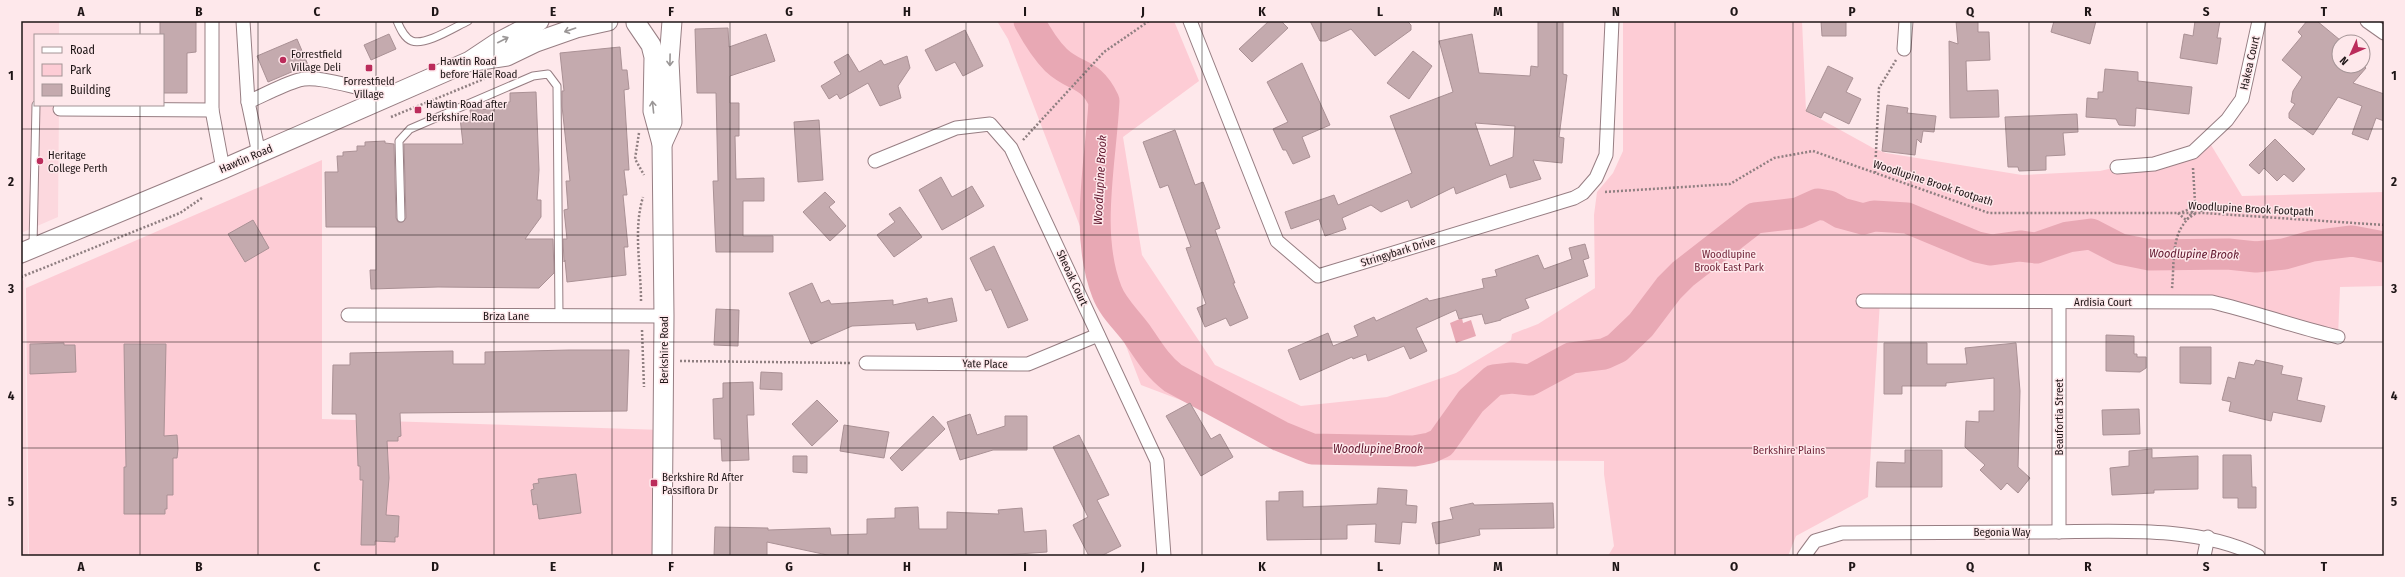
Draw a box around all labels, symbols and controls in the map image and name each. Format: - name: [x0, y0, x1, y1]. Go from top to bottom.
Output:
- text: A: [76, 4, 85, 19]
- text: B: [195, 4, 203, 19]
- text: C: [314, 4, 321, 19]
- text: D: [431, 4, 439, 19]
- text: E: [550, 4, 556, 19]
- text: F: [668, 4, 674, 19]
- text: G: [785, 4, 793, 19]
- text: H: [903, 4, 911, 19]
- text: I: [1023, 4, 1027, 19]
- text: J: [1140, 4, 1145, 19]
- text: K: [1258, 4, 1266, 19]
- text: L: [1377, 4, 1383, 19]
- text: M: [1493, 4, 1503, 19]
- text: N: [1612, 4, 1620, 19]
- text: O: [1730, 4, 1738, 19]
- text: P: [1848, 4, 1856, 19]
- text: Q: [1966, 4, 1975, 19]
- text: R: [2084, 4, 2092, 19]
- text: S: [2203, 4, 2210, 19]
- text: T: [2321, 4, 2328, 19]
- one-way arrow: [565, 27, 577, 35]
- legend: [34, 34, 164, 106]
- street label: Hakea Court: [2238, 34, 2263, 91]
- north arrow: [2331, 34, 2371, 74]
- one-way arrow: [497, 36, 509, 43]
- text: Road: [70, 43, 95, 57]
- place label: Forrestfield Village Deli: [291, 48, 342, 74]
- one-way arrow: [666, 53, 674, 66]
- text: N: [2337, 54, 2351, 68]
- marker: Forrestfield Village Deli: [278, 55, 288, 65]
- place label: Hawtin Road before Hale Road: [440, 55, 518, 81]
- marker: Hawtin Road before Hale Road: [427, 62, 437, 72]
- text: Park: [70, 63, 92, 77]
- marker: Forrestfield Village: [364, 63, 374, 73]
- text: 1: [8, 68, 14, 83]
- text: 1: [2391, 68, 2397, 83]
- place label: Forrestfield Village: [343, 75, 395, 101]
- text: Building: [70, 83, 111, 97]
- place label: Hawtin Road after Berkshire Road: [426, 98, 507, 124]
- one-way arrow: [649, 100, 657, 113]
- marker: Hawtin Road after Berkshire Road: [413, 105, 423, 115]
- water label: Woodlupine Brook: [1091, 135, 1109, 225]
- street label: Hawtin Road: [217, 142, 275, 176]
- place label: Heritage College Perth: [48, 149, 107, 175]
- marker: Heritage College Perth: [35, 156, 45, 166]
- street label: Woodlupine Brook Footpath: [1871, 157, 1995, 209]
- text: 2: [7, 174, 14, 189]
- text: 2: [2390, 174, 2397, 189]
- street label: Woodlupine Brook Footpath: [2188, 199, 2314, 219]
- street label: Stringybark Drive: [1359, 234, 1437, 270]
- water label: Woodlupine Brook: [2149, 246, 2239, 262]
- street label: Sheoak Court: [1053, 248, 1091, 308]
- park label: Woodlupine Brook East Park: [1694, 248, 1765, 274]
- text: 3: [7, 281, 14, 296]
- text: 3: [2390, 281, 2397, 296]
- street label: Ardisia Court: [2074, 296, 2132, 309]
- street label: Briza Lane: [483, 310, 529, 323]
- street label: Berkshire Road: [658, 316, 671, 384]
- street label: Yate Place: [962, 357, 1008, 371]
- street label: Beaufortia Street: [2053, 378, 2066, 455]
- text: 4: [8, 388, 15, 403]
- text: 4: [2391, 388, 2398, 403]
- water label: Woodlupine Brook: [1333, 442, 1423, 456]
- park label: Berkshire Plains: [1753, 444, 1825, 457]
- place label: Berkshire Rd After Passiflora Dr: [662, 471, 744, 497]
- marker: Berkshire Rd After Passiflora Dr: [649, 478, 659, 488]
- text: 5: [8, 494, 14, 509]
- text: 5: [2391, 494, 2397, 509]
- street label: Begonia Way: [1974, 526, 2030, 539]
- text: A: [76, 559, 85, 574]
- text: B: [195, 559, 203, 574]
- text: C: [314, 559, 321, 574]
- text: D: [431, 559, 439, 574]
- text: E: [550, 559, 556, 574]
- text: F: [668, 559, 674, 574]
- text: G: [785, 559, 793, 574]
- text: H: [903, 559, 911, 574]
- text: I: [1023, 559, 1027, 574]
- text: J: [1140, 559, 1145, 574]
- text: K: [1258, 559, 1266, 574]
- text: L: [1377, 559, 1383, 574]
- text: M: [1493, 559, 1503, 574]
- text: N: [1612, 559, 1620, 574]
- text: O: [1730, 559, 1738, 574]
- text: P: [1848, 559, 1856, 574]
- text: Q: [1966, 559, 1975, 574]
- text: R: [2084, 559, 2092, 574]
- text: S: [2203, 559, 2210, 574]
- text: T: [2321, 559, 2328, 574]

